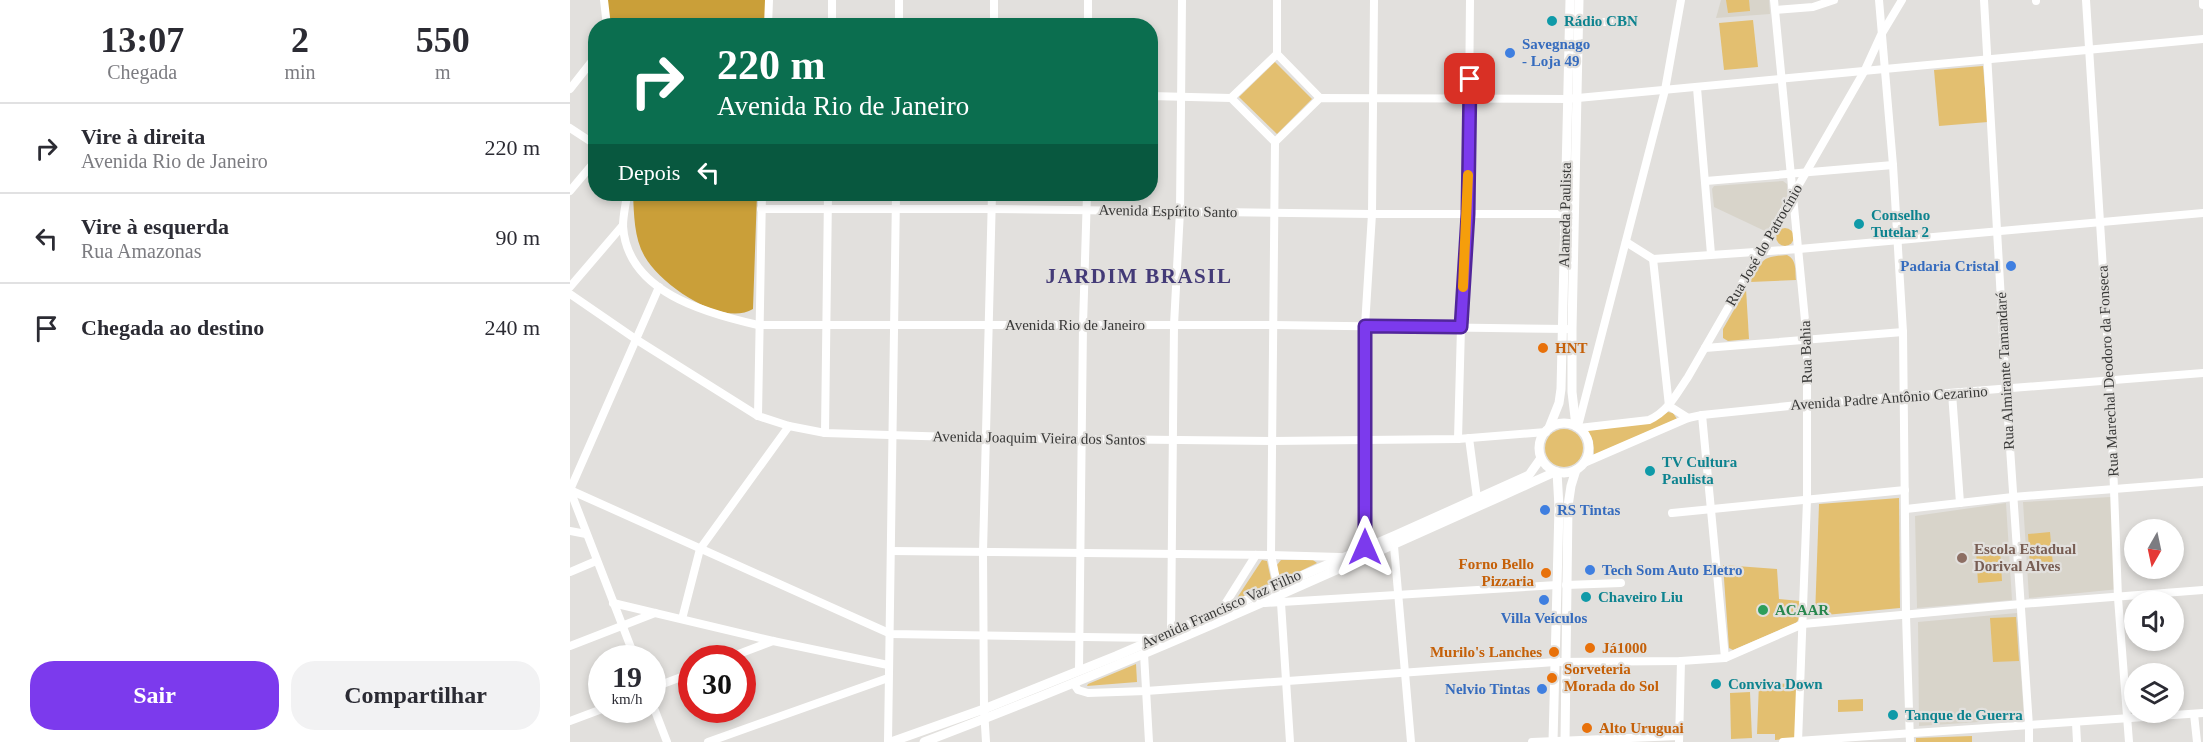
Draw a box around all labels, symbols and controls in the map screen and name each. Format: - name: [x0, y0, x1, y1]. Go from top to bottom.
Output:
- place label: Rádio CBN: [1564, 13, 1638, 29]
- marker: Rádio CBN: [1545, 14, 1559, 28]
- text: 13:07: [100, 20, 184, 60]
- text: 2: [291, 20, 309, 60]
- text: 550: [416, 20, 470, 60]
- place label: Savegnago - Loja 49: [1522, 36, 1590, 69]
- icon: right: [618, 42, 696, 120]
- text: 220 m: [717, 42, 826, 88]
- marker: Savegnago - Loja 49: [1503, 46, 1517, 60]
- pin: [1444, 53, 1495, 104]
- text: Chegada: [107, 61, 177, 83]
- text: min: [284, 61, 316, 83]
- text: m: [435, 61, 451, 83]
- icon: arrive: [1453, 62, 1486, 95]
- text: Avenida Rio de Janeiro: [717, 91, 969, 121]
- text: Vire à direita: [81, 124, 205, 149]
- icon: right: [30, 132, 63, 165]
- text: 220 m: [484, 135, 540, 160]
- text: Avenida Rio de Janeiro: [81, 150, 268, 172]
- icon: left: [692, 156, 725, 189]
- text: Depois: [618, 160, 680, 185]
- street label: Alameda Paulista: [1556, 162, 1574, 268]
- street label: Rua José do Patrocínio: [1723, 181, 1805, 309]
- street label: Avenida Espírito Santo: [1098, 202, 1238, 220]
- place label: Conselho Tutelar 2: [1871, 207, 1930, 240]
- text: Vire à esquerda: [81, 214, 229, 239]
- marker: Conselho Tutelar 2: [1852, 217, 1866, 231]
- icon: left: [30, 222, 63, 255]
- text: 90 m: [495, 225, 540, 250]
- text: Rua Amazonas: [81, 240, 202, 262]
- place label: Padaria Cristal: [1900, 258, 1999, 274]
- marker: Padaria Cristal: [2004, 259, 2018, 273]
- district label: JARDIM BRASIL: [1046, 264, 1232, 288]
- street label: Rua Marechal Deodoro da Fonseca: [2094, 265, 2122, 477]
- street label: Rua Almirante Tamandaré: [1993, 291, 2017, 450]
- icon: arrive: [30, 312, 63, 345]
- text: Chegada ao destino: [81, 315, 264, 340]
- text: 240 m: [484, 315, 540, 340]
- street label: Avenida Rio de Janeiro: [1005, 317, 1145, 333]
- street label: Rua Bahia: [1797, 320, 1815, 384]
- place label: HNT: [1555, 340, 1588, 356]
- marker: HNT: [1536, 341, 1550, 355]
- street label: Avenida Padre Antônio Cezarino: [1790, 383, 1988, 413]
- street label: Avenida Joaquim Vieira dos Santos: [933, 428, 1146, 448]
- place label: TV Cultura Paulista: [1662, 454, 1738, 487]
- marker: TV Cultura Paulista: [1643, 464, 1657, 478]
- place label: RS Tintas: [1557, 502, 1620, 518]
- marker: RS Tintas: [1538, 503, 1552, 517]
- position arrow: [1333, 515, 1397, 579]
- north arrow: [2124, 519, 2184, 579]
- map controls: [2124, 519, 2184, 723]
- place label: Escola Estadual Dorival Alves: [1974, 541, 2076, 574]
- marker: Escola Estadual Dorival Alves: [1955, 551, 1969, 565]
- place label: Forno Bello Pizzaria: [1459, 556, 1534, 589]
- place label: Tech Som Auto Eletro: [1602, 562, 1742, 578]
- marker: Tech Som Auto Eletro: [1583, 563, 1597, 577]
- street label: Avenida Francisco Vaz Filho: [1139, 566, 1303, 652]
- marker: Forno Bello Pizzaria: [1539, 566, 1553, 580]
- place label: Chaveiro Liu: [1598, 589, 1683, 605]
- marker: Chaveiro Liu: [1579, 590, 1593, 604]
- button: sound: [2124, 591, 2184, 651]
- marker: Villa Veículos: [1537, 593, 1551, 607]
- place label: ACAAR: [1775, 602, 1829, 618]
- marker: ACAAR: [1756, 603, 1770, 617]
- place label: Villa Veículos: [1501, 610, 1587, 626]
- place label: Já1000: [1602, 640, 1647, 656]
- marker: Já1000: [1583, 641, 1597, 655]
- place label: Murilo's Lanches: [1430, 644, 1542, 660]
- speed limit sign: 30: [678, 645, 756, 723]
- marker: Murilo's Lanches: [1547, 645, 1561, 659]
- text: 19: [612, 660, 642, 693]
- button: Sair: [30, 661, 279, 730]
- button: Compartilhar: [291, 661, 540, 730]
- place label: Sorveteria Morada do Sol: [1564, 661, 1659, 694]
- button: layers: [2124, 663, 2184, 723]
- marker: Sorveteria Morada do Sol: [1545, 671, 1559, 685]
- place label: Conviva Down: [1728, 676, 1823, 692]
- marker: Conviva Down: [1709, 677, 1723, 691]
- place label: Nelvio Tintas: [1445, 681, 1530, 697]
- marker: Nelvio Tintas: [1535, 682, 1549, 696]
- text: km/h: [612, 691, 642, 707]
- place label: Tanque de Guerra: [1905, 707, 2023, 723]
- marker: Tanque de Guerra: [1886, 708, 1900, 722]
- place label: Alto Uruguai: [1599, 720, 1684, 736]
- marker: Alto Uruguai: [1580, 721, 1594, 735]

